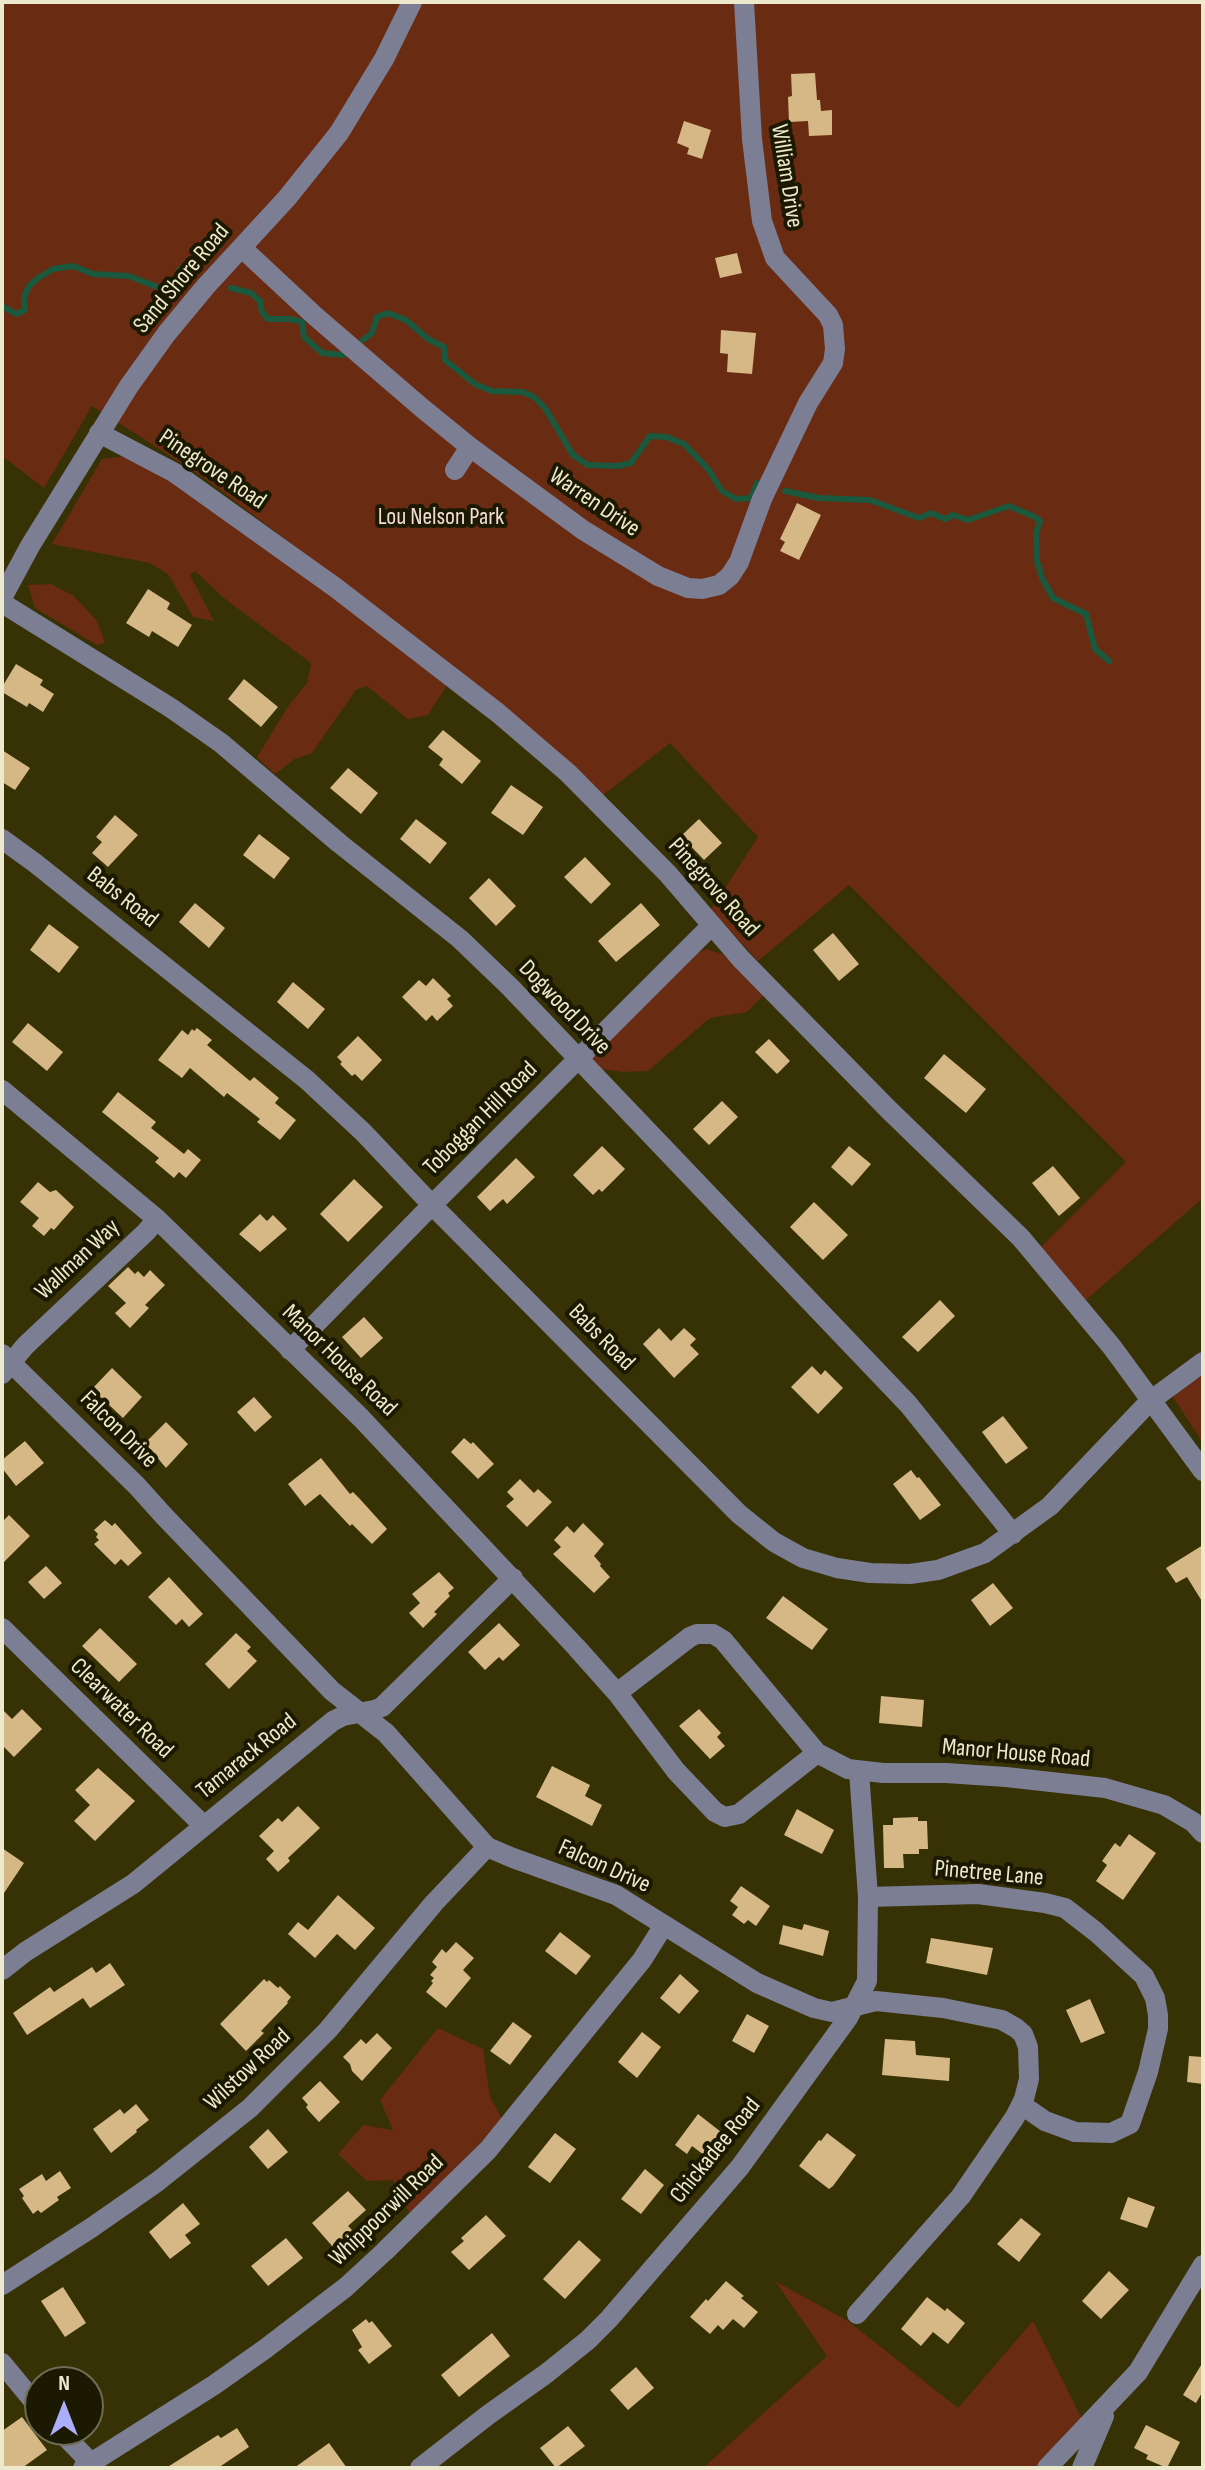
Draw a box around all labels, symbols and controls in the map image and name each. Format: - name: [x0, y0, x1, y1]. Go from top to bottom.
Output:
- street label: William Drive: [764, 122, 808, 230]
- street label: Sand Shore Road: [128, 218, 236, 340]
- street label: Pinegrove Road: [153, 424, 271, 516]
- street label: Warren Drive: [543, 462, 645, 544]
- park label: Lou Nelson Park: [378, 504, 504, 532]
- street label: Pinegrove Road: [661, 833, 765, 943]
- street label: Babs Road: [81, 861, 163, 935]
- street label: Dogwood Drive: [512, 955, 616, 1061]
- street label: Toboggan Hill Road: [418, 1056, 544, 1182]
- street label: Wallman Way: [30, 1214, 126, 1306]
- street label: Manor House Road: [276, 1299, 402, 1423]
- street label: Babs Road: [562, 1299, 640, 1377]
- street label: Falcon Drive: [73, 1385, 163, 1475]
- street label: Clearwater Road: [63, 1653, 179, 1765]
- street label: Tamarack Road: [191, 1708, 303, 1806]
- street label: Manor House Road: [941, 1733, 1091, 1775]
- street label: Falcon Drive: [553, 1834, 655, 1900]
- street label: Pinetree Lane: [933, 1855, 1045, 1893]
- street label: Wilstow Road: [199, 2023, 297, 2117]
- street label: Chickadee Road: [665, 2092, 767, 2210]
- street label: Whippoorwill Road: [324, 2149, 450, 2273]
- north arrow: [24, 2366, 104, 2446]
- text: N: [58, 2370, 70, 2397]

